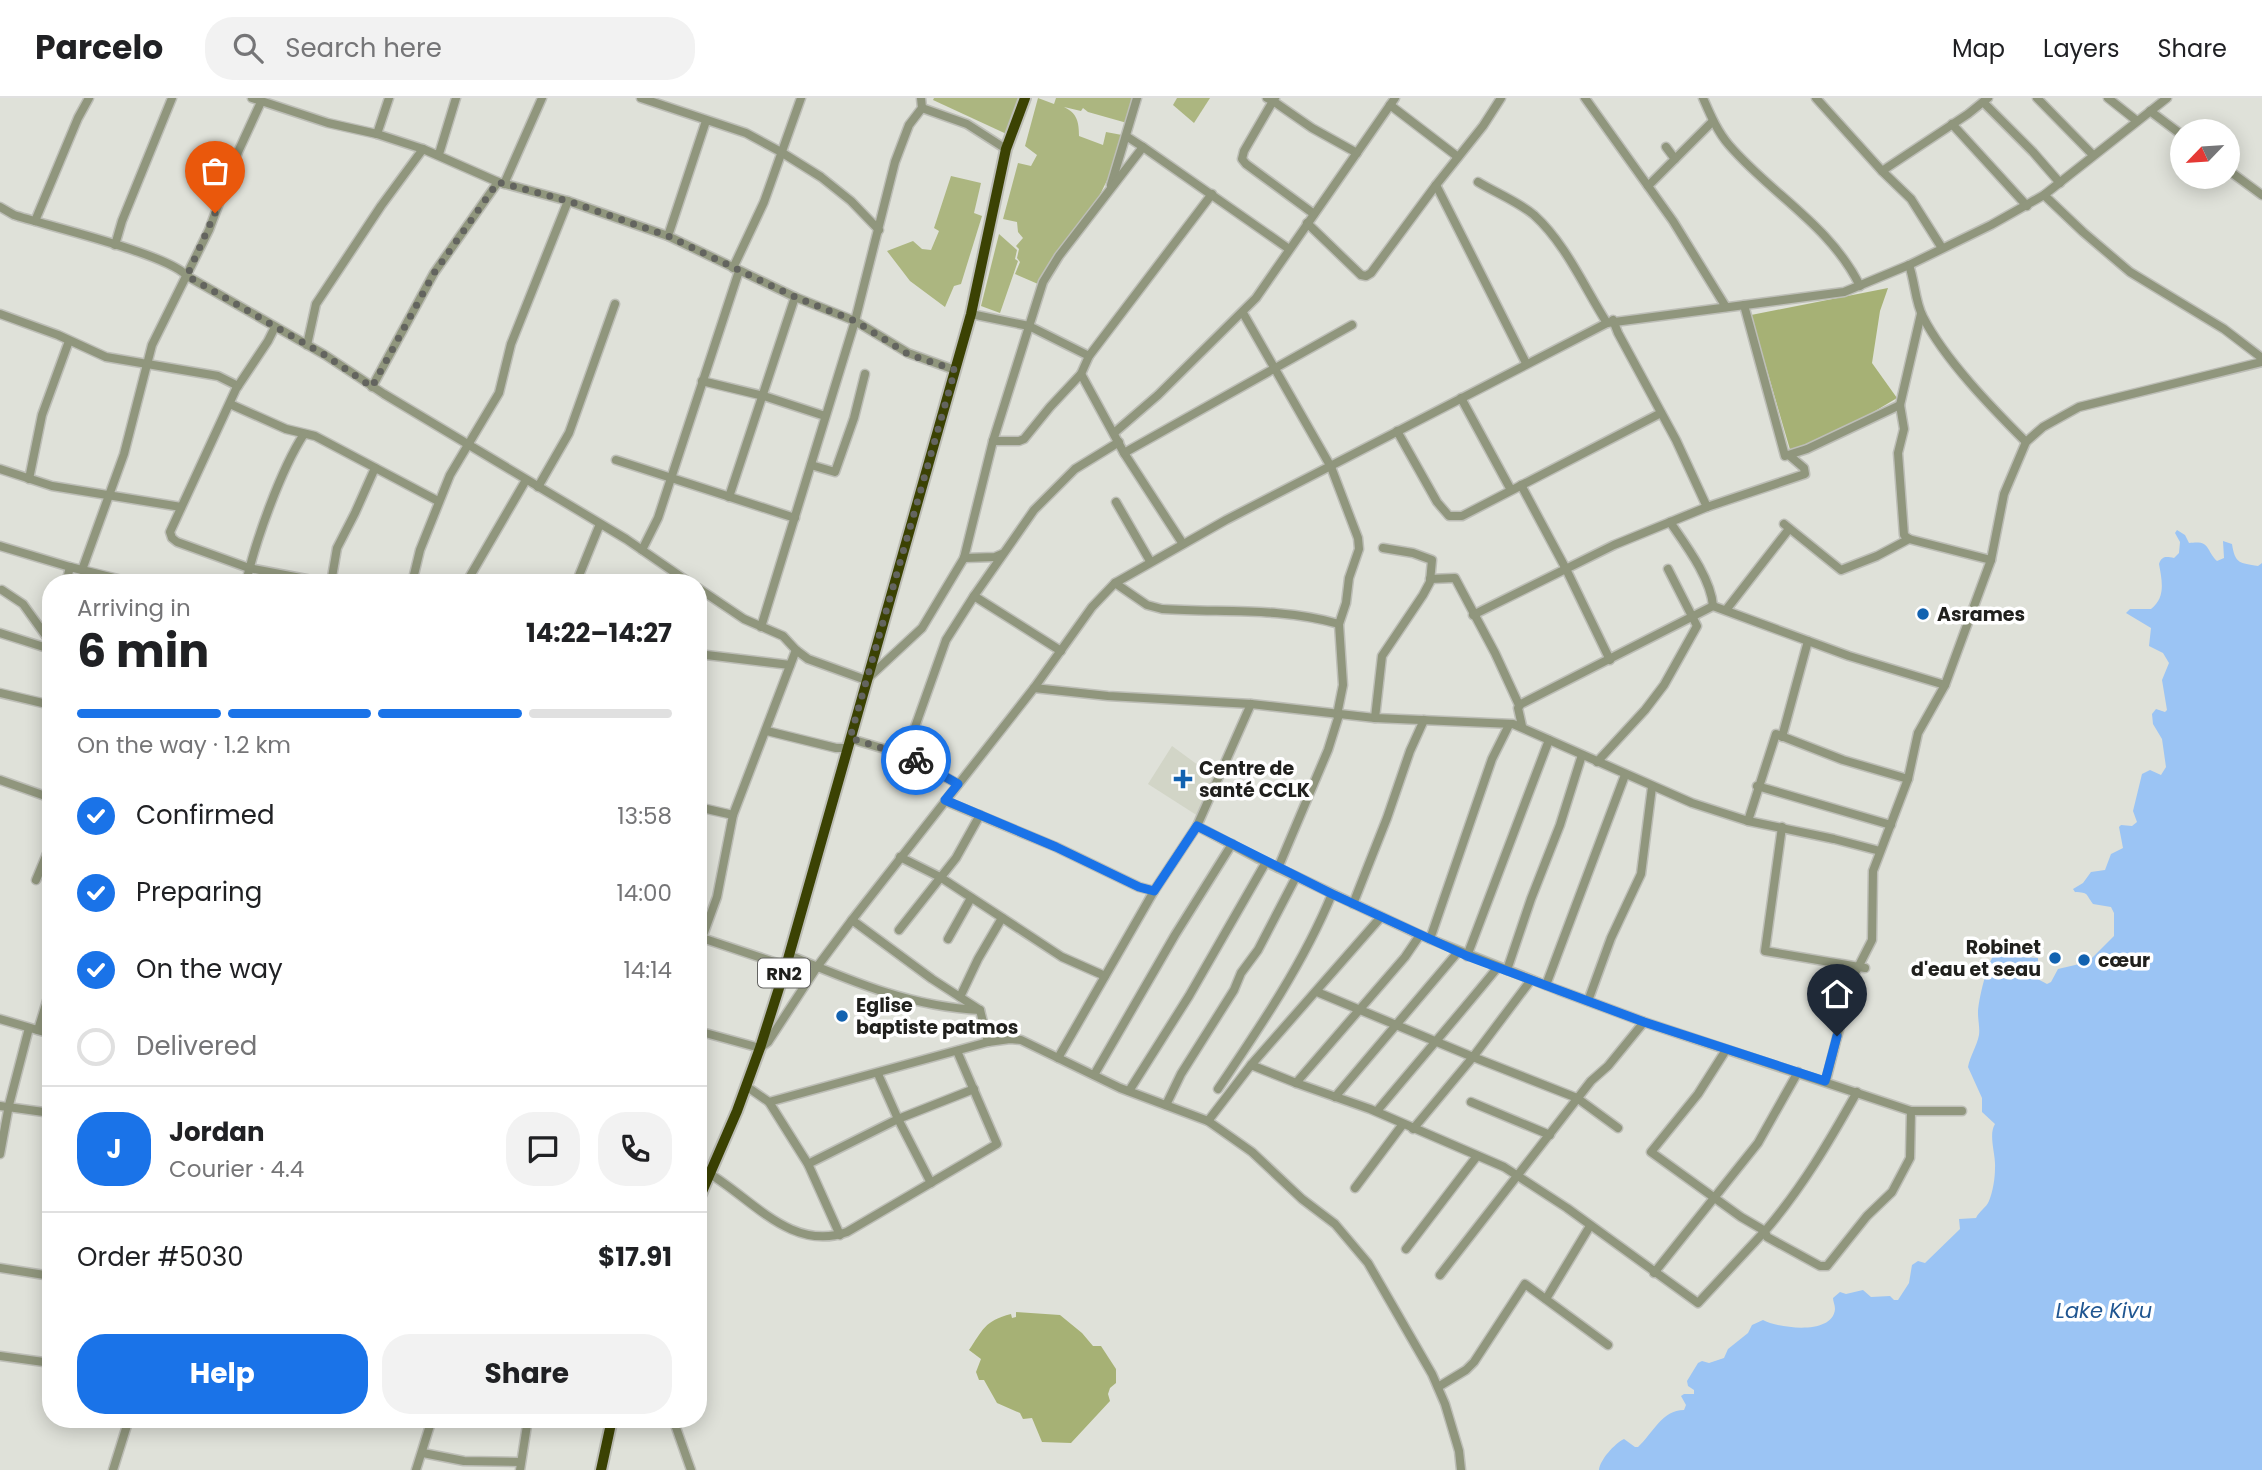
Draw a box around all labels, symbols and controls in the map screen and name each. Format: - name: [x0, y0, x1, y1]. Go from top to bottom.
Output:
- search box: [205, 17, 695, 80]
- text: Parcelo: [35, 24, 163, 71]
- icon: search: [229, 29, 267, 67]
- text: Search here: [285, 30, 442, 66]
- text: Map: [1952, 32, 2005, 65]
- text: Layers: [2043, 32, 2119, 65]
- text: Share: [2157, 32, 2227, 65]
- north arrow: [2170, 119, 2240, 189]
- map controls: [2170, 119, 2240, 189]
- pin: [185, 141, 245, 213]
- icon: bag: [196, 152, 234, 190]
- text: Arriving in: [77, 592, 191, 624]
- place label: Asrames: [1937, 601, 2025, 628]
- marker: Asrames: [1915, 606, 1931, 622]
- text: 14:22–14:27: [526, 615, 672, 651]
- text: 6 min: [77, 619, 209, 683]
- courier: [881, 725, 951, 795]
- text: On the way · 1.2 km: [77, 729, 291, 761]
- icon: bike: [897, 741, 935, 779]
- place label: Centre de santé CCLK: [1199, 755, 1310, 804]
- marker: Centre de santé CCLK: [1173, 769, 1193, 789]
- icon: check: [77, 797, 115, 835]
- text: Confirmed: [136, 797, 274, 833]
- text: 13:58: [617, 800, 672, 832]
- icon: check: [77, 874, 115, 912]
- text: Preparing: [136, 874, 262, 910]
- text: 14:00: [616, 877, 672, 909]
- place label: Robinet d'eau et seau: [1911, 934, 2041, 983]
- place label: cœur: [2098, 947, 2150, 974]
- marker: Robinet d'eau et seau: [2047, 950, 2063, 966]
- icon: check: [77, 951, 115, 989]
- text: On the way: [136, 951, 283, 987]
- marker: cœur: [2076, 952, 2092, 968]
- text: 14:14: [623, 954, 672, 986]
- road number: RN2: [758, 958, 810, 988]
- pin: [1807, 964, 1867, 1036]
- icon: home: [1818, 975, 1856, 1013]
- place label: Eglise baptiste patmos: [856, 992, 1018, 1041]
- marker: Eglise baptiste patmos: [834, 1008, 850, 1024]
- text: Delivered: [136, 1028, 257, 1064]
- button: chat: [506, 1112, 580, 1186]
- button: phone: [598, 1112, 672, 1186]
- text: Jordan: [169, 1114, 265, 1150]
- text: J: [106, 1131, 122, 1167]
- text: Courier · 4.4: [169, 1153, 304, 1185]
- text: Order #5030: [77, 1239, 244, 1275]
- text: $17.91: [598, 1239, 672, 1275]
- water label: Lake Kivu: [2056, 1296, 2152, 1325]
- button: Help: [77, 1334, 368, 1414]
- button: Share: [382, 1334, 672, 1414]

